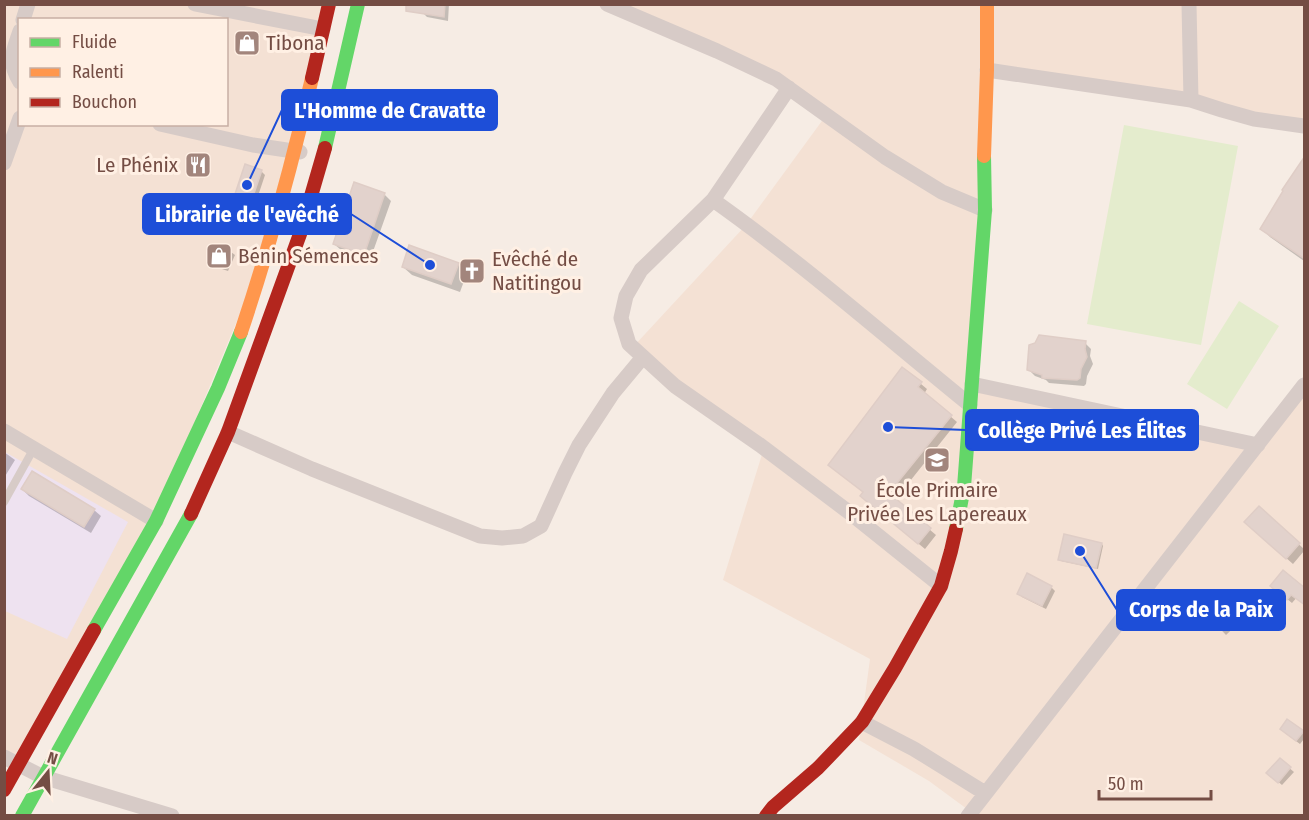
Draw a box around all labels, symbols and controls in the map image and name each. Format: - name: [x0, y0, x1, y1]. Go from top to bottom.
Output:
- legend: [18, 18, 228, 126]
- shop icon: Tibona: [232, 28, 262, 58]
- place label: Tibona: [266, 30, 325, 56]
- text: Fluide: [72, 31, 117, 53]
- text: Ralenti: [72, 61, 124, 83]
- callout: L'Homme de Cravatte: [282, 90, 497, 130]
- text: Bouchon: [72, 91, 137, 113]
- text: L'Homme de Cravatte: [294, 97, 486, 124]
- restaurant icon: Le Phénix: [183, 150, 213, 180]
- place label: Le Phénix: [96, 152, 179, 178]
- callout: Librairie de l'evêché: [143, 194, 351, 234]
- text: Librairie de l'evêché: [155, 201, 339, 228]
- shop icon: Bénin Sémences: [204, 241, 234, 271]
- place label: Bénin Sémences: [238, 243, 379, 269]
- place label: Evêché de Natitingou: [492, 246, 582, 296]
- church icon: Evêché de Natitingou: [457, 256, 487, 286]
- callout: Collège Privé Les Élites: [966, 410, 1198, 450]
- text: Collège Privé Les Élites: [978, 417, 1187, 444]
- school or university icon: École Primaire Privée Les Lapereaux: [922, 445, 952, 475]
- place label: École Primaire Privée Les Lapereaux: [847, 477, 1028, 527]
- callout: Corps de la Paix: [1117, 590, 1285, 630]
- text: Corps de la Paix: [1129, 596, 1274, 623]
- north arrow: [18, 742, 78, 802]
- text: N: [45, 748, 60, 769]
- scale bar: [1099, 763, 1212, 801]
- text: 50 m: [1108, 773, 1144, 795]

